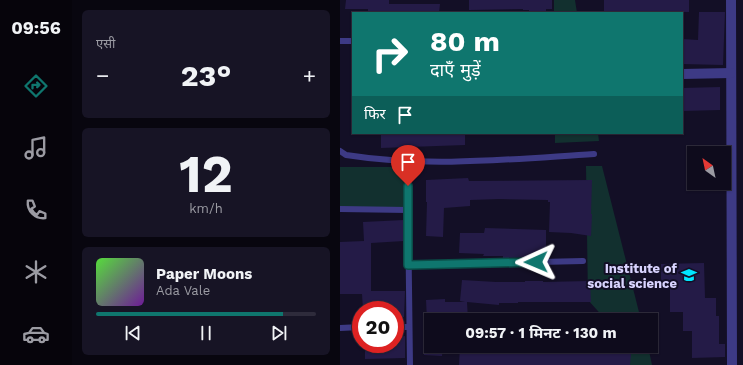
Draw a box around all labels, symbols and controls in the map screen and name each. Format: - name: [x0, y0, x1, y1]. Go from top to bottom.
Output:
- text: 09:56: [11, 17, 61, 38]
- text: 80 m: [430, 25, 500, 58]
- icon: right: [364, 28, 416, 80]
- text: एसी: [96, 36, 115, 51]
- text: 23°: [181, 58, 231, 93]
- text: दाएँ मुड़ें: [430, 59, 481, 80]
- text: −: [96, 63, 109, 88]
- text: +: [303, 63, 316, 88]
- icon: directions: [22, 72, 50, 100]
- icon: arrive: [394, 104, 416, 126]
- text: फिर: [364, 105, 386, 123]
- icon: music: [22, 134, 50, 162]
- text: 12: [179, 144, 233, 205]
- pin: [391, 145, 425, 186]
- north arrow: [687, 146, 731, 190]
- map controls: [687, 146, 731, 190]
- icon: arrive: [397, 151, 419, 173]
- icon: phone: [22, 196, 50, 224]
- text: km/h: [189, 201, 223, 216]
- position arrow: [515, 241, 557, 283]
- icon: climate: [22, 258, 50, 286]
- place label: Institute of social science: [587, 261, 678, 291]
- text: Paper Moons: [156, 265, 252, 283]
- school or university icon: Institute of social science: [680, 266, 698, 284]
- text: Ada Vale: [156, 283, 210, 298]
- speed limit sign: 20: [352, 301, 404, 353]
- icon: car: [22, 320, 50, 348]
- icon: previous: [122, 322, 144, 344]
- icon: pause: [195, 322, 217, 344]
- icon: next: [268, 322, 290, 344]
- text: 09:57 · 1 मिनट · 130 m: [465, 324, 617, 342]

